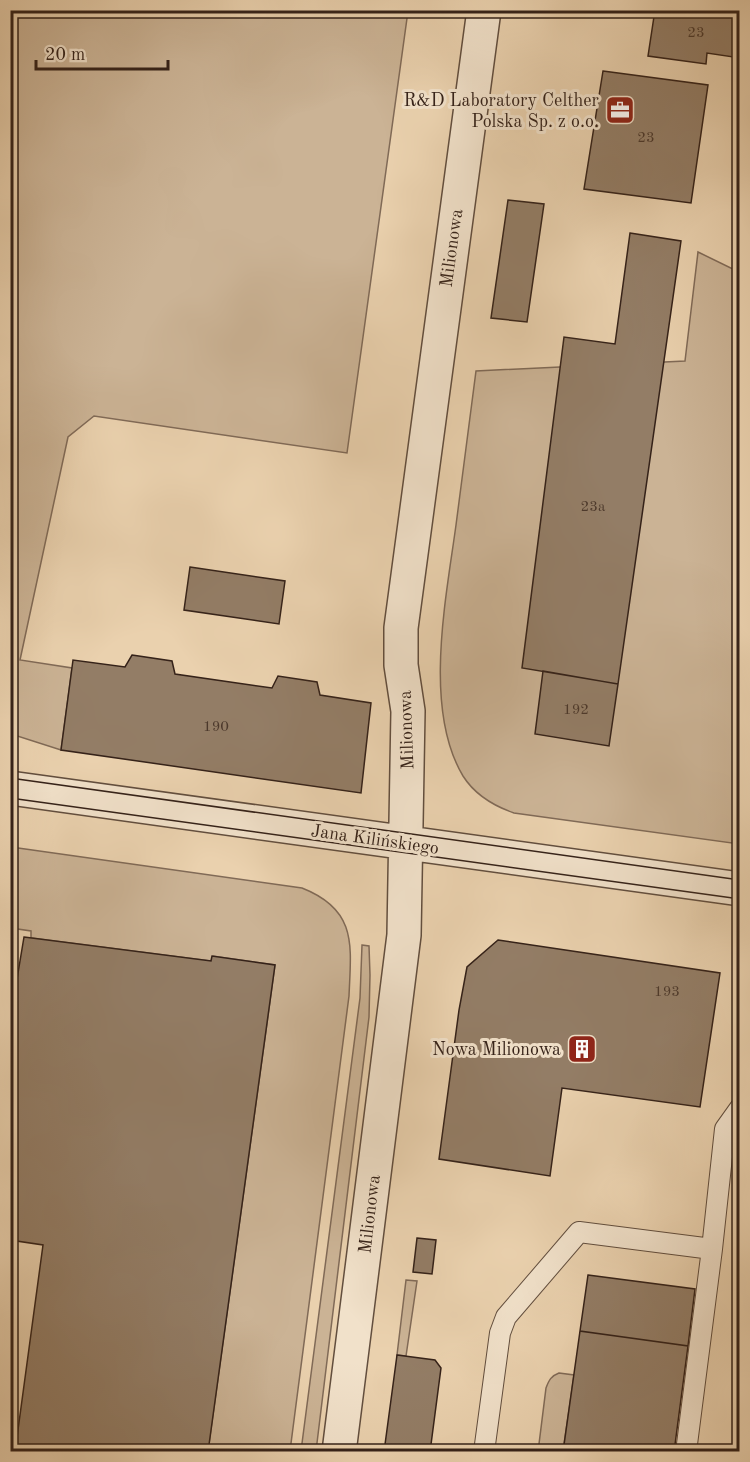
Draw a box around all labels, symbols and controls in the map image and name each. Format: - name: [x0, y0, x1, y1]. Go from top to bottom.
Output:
- house number: 23: [687, 26, 705, 41]
- scale bar: [36, 33, 168, 71]
- text: 20 m: [45, 46, 85, 64]
- place label: R&D Laboratory Celther Polska Sp. z o.o.: [403, 92, 600, 131]
- office icon: R&D Laboratory Celther Polska Sp. z o.o.: [604, 94, 636, 126]
- house number: 23: [637, 131, 655, 146]
- street label: Milionowa: [438, 208, 466, 289]
- house number: 23a: [581, 500, 606, 515]
- street label: Milionowa: [397, 690, 417, 770]
- house number: 192: [563, 703, 589, 718]
- house number: 190: [203, 720, 229, 735]
- street label: Jana Kilińskiego: [310, 822, 440, 858]
- house number: 193: [654, 985, 680, 1000]
- building icon: Nowa Milionowa: [566, 1033, 598, 1065]
- place label: Nowa Milionowa: [432, 1041, 561, 1059]
- street label: Milionowa: [356, 1174, 384, 1255]

